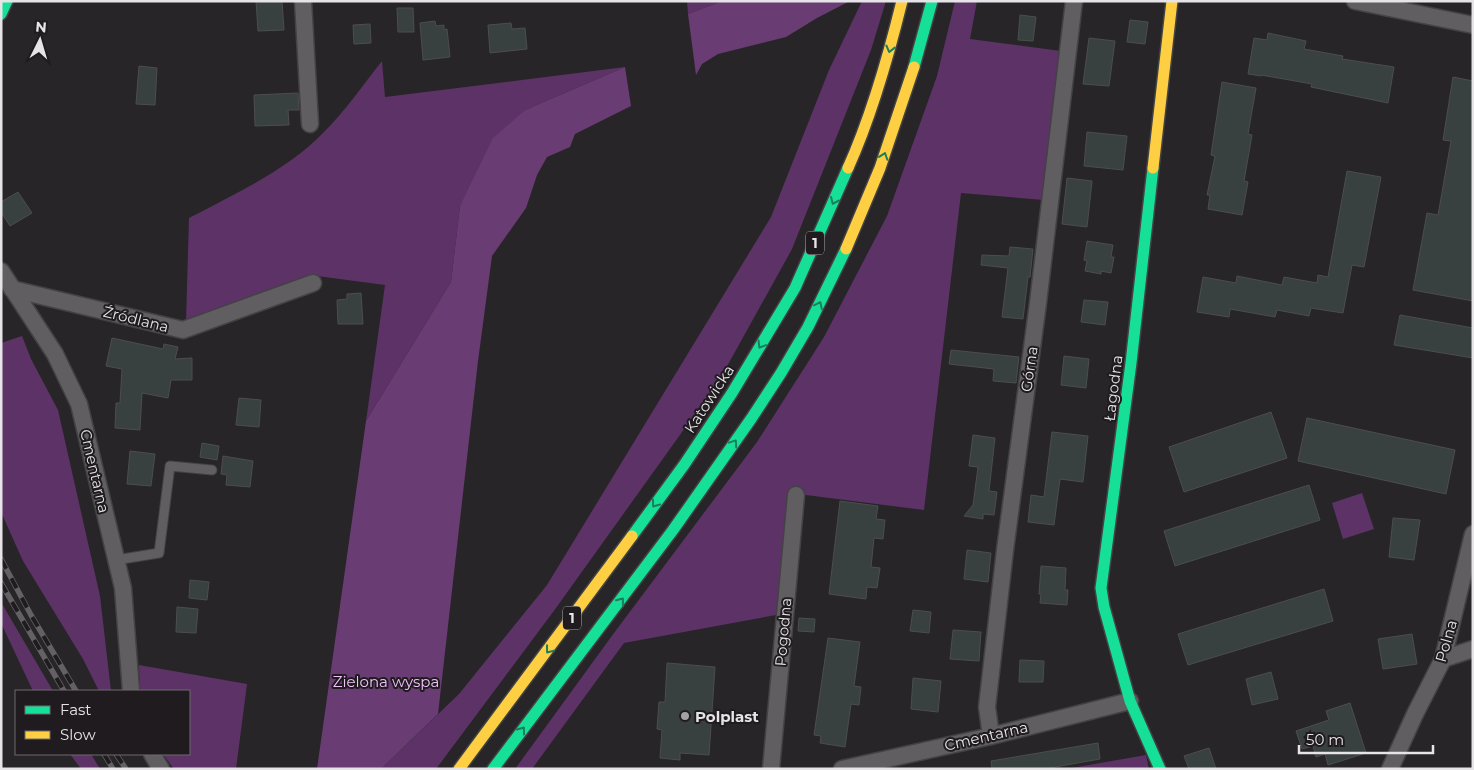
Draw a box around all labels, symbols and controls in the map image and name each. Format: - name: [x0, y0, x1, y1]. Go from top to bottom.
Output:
- north arrow: [15, 15, 65, 65]
- text: N: [35, 18, 48, 37]
- one-way arrow: [885, 44, 896, 53]
- one-way arrow: [878, 152, 888, 161]
- one-way arrow: [829, 196, 840, 205]
- road number: 1: [806, 232, 824, 254]
- one-way arrow: [813, 301, 823, 310]
- street label: Źródlana: [101, 302, 171, 336]
- one-way arrow: [757, 340, 767, 349]
- street label: Górna: [1016, 345, 1042, 393]
- street label: Łagodna: [1100, 354, 1126, 422]
- street label: Katowicka: [680, 361, 738, 437]
- street label: Cmentarna: [76, 427, 114, 515]
- one-way arrow: [728, 439, 737, 449]
- one-way arrow: [652, 498, 661, 508]
- one-way arrow: [616, 597, 625, 606]
- street label: Pogodna: [771, 597, 795, 667]
- road number: 1: [563, 606, 581, 630]
- street label: Polna: [1431, 618, 1461, 664]
- one-way arrow: [546, 644, 554, 653]
- park label: Zielona wyspa: [333, 672, 439, 691]
- legend: [15, 690, 190, 755]
- text: Fast: [60, 700, 91, 719]
- place label: Polplast: [695, 707, 759, 726]
- marker: Polplast: [679, 710, 691, 722]
- street label: Cmentarna: [942, 717, 1030, 755]
- scale bar: [1299, 722, 1433, 754]
- text: Slow: [60, 725, 96, 744]
- one-way arrow: [516, 726, 526, 735]
- text: 50 m: [1306, 730, 1344, 749]

